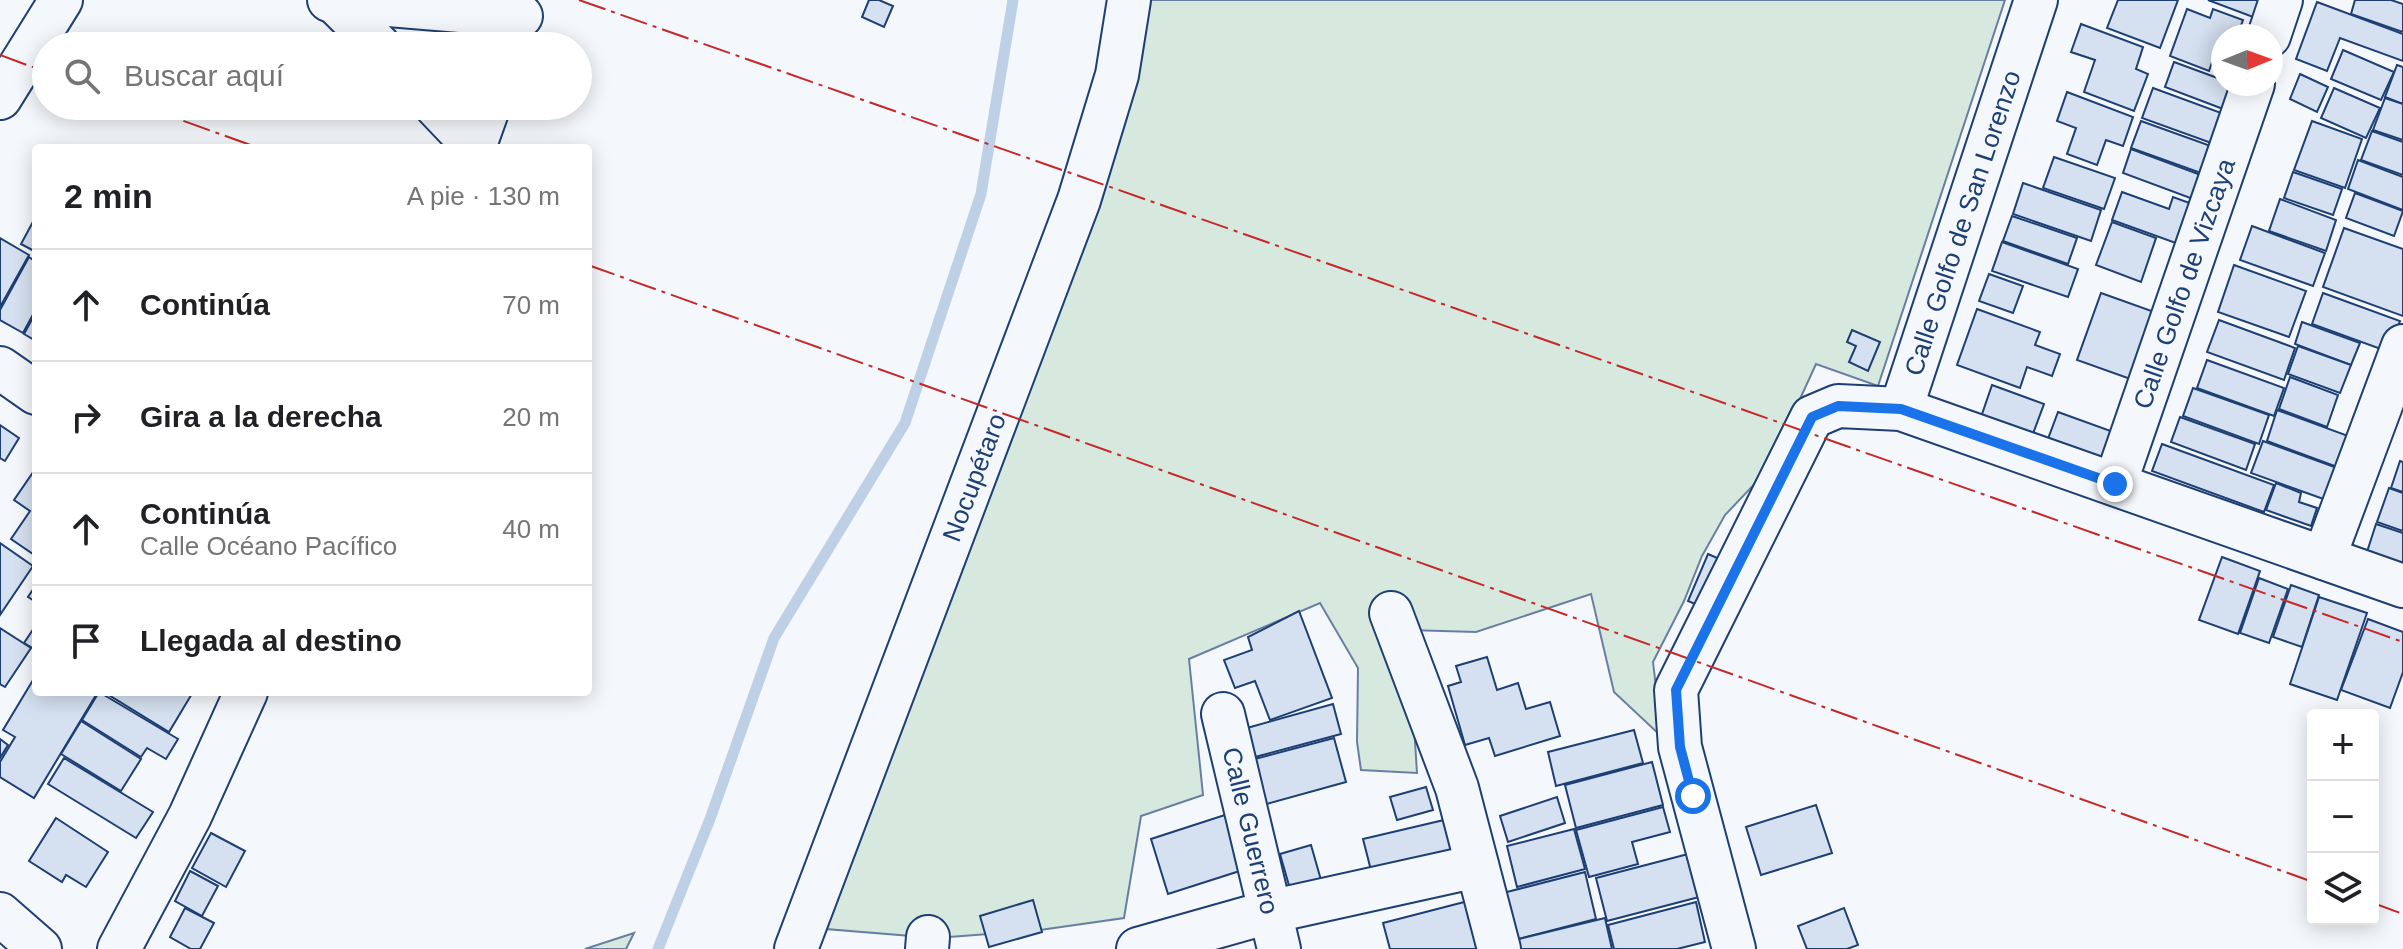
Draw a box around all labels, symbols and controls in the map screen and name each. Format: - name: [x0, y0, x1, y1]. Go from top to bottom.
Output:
- north arrow: [2211, 24, 2283, 96]
- search box: [32, 32, 592, 120]
- icon: search: [60, 54, 104, 98]
- text: Buscar aquí: [124, 59, 284, 92]
- street label: Calle Golfo de San Lorenzo: [1898, 66, 2027, 379]
- street label: Calle Golfo de Vizcaya: [2127, 154, 2241, 413]
- text: 2 min: [64, 177, 153, 215]
- text: A pie · 130 m: [407, 181, 560, 211]
- icon: ahead: [64, 283, 108, 327]
- text: Continúa: [140, 288, 270, 321]
- text: 70 m: [502, 290, 560, 320]
- icon: right: [64, 395, 108, 439]
- text: Gira a la derecha: [140, 400, 382, 433]
- text: 20 m: [502, 402, 560, 432]
- street label: Nocupétaro: [936, 409, 1012, 546]
- route end: [2097, 466, 2133, 502]
- text: Continúa: [140, 497, 270, 530]
- icon: ahead: [64, 507, 108, 551]
- text: 40 m: [502, 514, 560, 544]
- text: Calle Océano Pacífico: [140, 531, 397, 561]
- icon: arrive: [64, 619, 108, 663]
- text: Llegada al destino: [140, 624, 402, 657]
- map controls: [2307, 709, 2379, 925]
- button: +: [2307, 709, 2379, 781]
- street label: Calle Guerrero: [1216, 744, 1285, 917]
- route start: [1675, 778, 1711, 814]
- button: −: [2307, 781, 2379, 853]
- button: layers: [2307, 853, 2379, 925]

